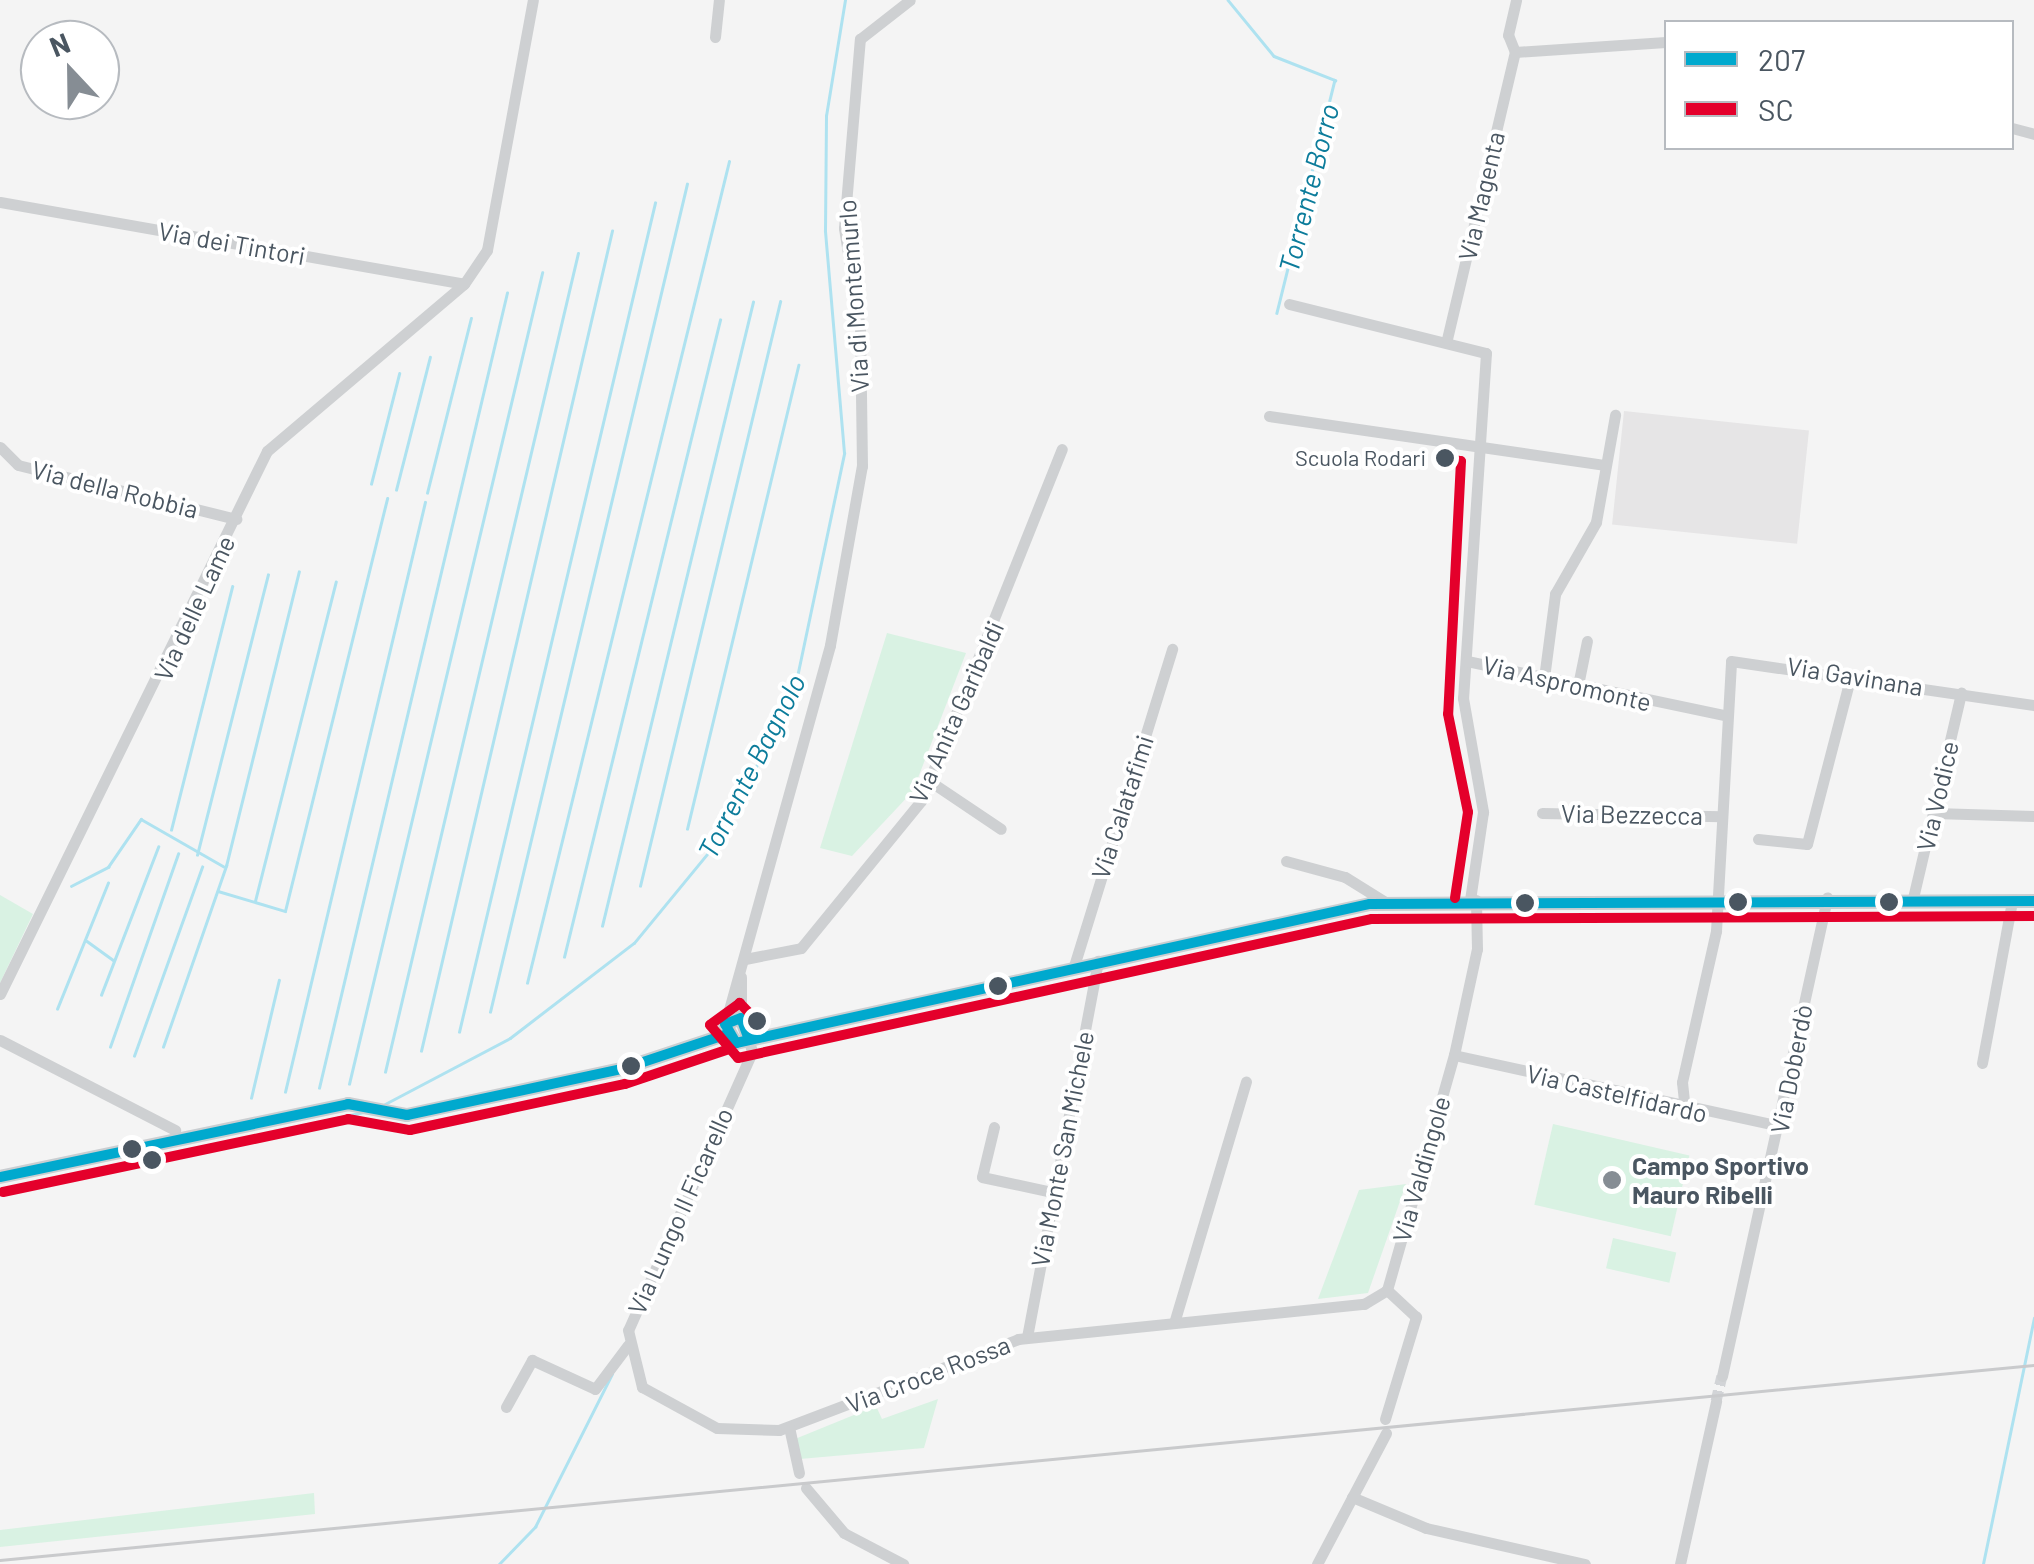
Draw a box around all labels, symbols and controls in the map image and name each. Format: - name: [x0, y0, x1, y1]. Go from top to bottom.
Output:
- north arrow: [20, 20, 120, 120]
- legend: [1664, 20, 2014, 150]
- text: N: [45, 25, 75, 63]
- text: 207: [1758, 41, 1805, 77]
- text: SC: [1758, 91, 1794, 127]
- water label: Torrente Borro: [1271, 100, 1345, 276]
- street label: Via Magenta: [1452, 129, 1510, 263]
- street label: Via di Montemurlo: [831, 198, 875, 394]
- street label: Via dei Tintori: [156, 215, 308, 271]
- place label: Scuola Rodari: [1295, 445, 1426, 471]
- marker: Scuola Rodari: [1435, 448, 1455, 468]
- street label: Via della Robbia: [29, 454, 201, 524]
- street label: Via delle Lame: [147, 531, 241, 685]
- street label: Via Anita Garibaldi: [902, 616, 1010, 808]
- street label: Via Aspromonte: [1480, 649, 1654, 717]
- street label: Via Gavinana: [1785, 650, 1925, 702]
- water label: Torrente Bagnolo: [690, 668, 812, 864]
- street label: Via Calatafimi: [1085, 731, 1159, 883]
- street label: Via Vodice: [1910, 738, 1964, 854]
- street label: Via Bezzecca: [1561, 798, 1703, 830]
- unlabelled marker: [1728, 892, 1748, 912]
- unlabelled marker: [1879, 892, 1899, 912]
- unlabelled marker: [1515, 893, 1535, 913]
- unlabelled marker: [988, 976, 1008, 996]
- street label: Via Doberdò: [1764, 1002, 1818, 1136]
- unlabelled marker: [747, 1011, 767, 1031]
- street label: Via Monte San Michele: [1024, 1029, 1100, 1269]
- unlabelled marker: [621, 1056, 641, 1076]
- street label: Via Castelfidardo: [1524, 1058, 1710, 1128]
- street label: Via Valdingole: [1386, 1093, 1456, 1245]
- street label: Via Lungo Il Ficarello: [621, 1103, 739, 1319]
- unlabelled marker: [122, 1139, 142, 1159]
- unlabelled marker: [142, 1150, 162, 1170]
- place label: Campo Sportivo Mauro Ribelli: [1632, 1151, 1809, 1210]
- marker: Campo Sportivo Mauro Ribelli: [1601, 1169, 1623, 1191]
- street label: Via Croce Rossa: [842, 1329, 1014, 1419]

